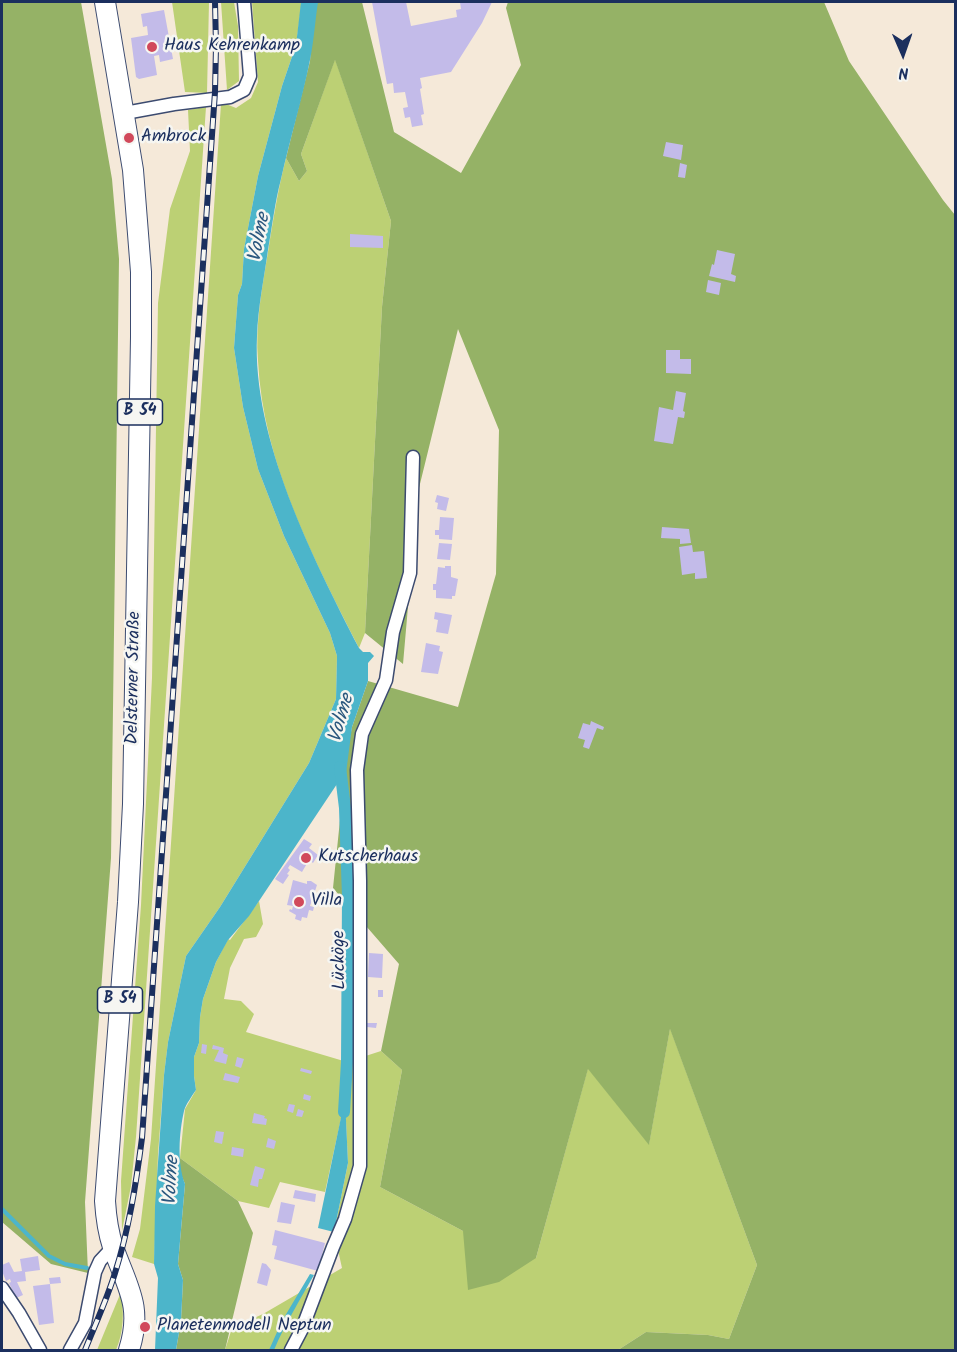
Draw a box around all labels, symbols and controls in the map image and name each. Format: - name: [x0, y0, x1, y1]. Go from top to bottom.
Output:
- north arrow: [873, 24, 933, 84]
- place label: Haus Kehrenkamp: [164, 36, 300, 58]
- marker: Haus Kehrenkamp: [145, 40, 159, 54]
- text: N: [898, 60, 909, 85]
- place label: Ambrock: [141, 127, 206, 149]
- marker: Ambrock: [122, 131, 136, 145]
- water label: Volme: [244, 211, 278, 265]
- road number: B 54: [118, 399, 162, 425]
- street label: Delsterner Straße: [123, 611, 147, 745]
- water label: Volme: [325, 692, 361, 746]
- place label: Kutscherhaus: [318, 847, 418, 869]
- marker: Kutscherhaus: [299, 851, 313, 865]
- place label: Villa: [311, 891, 342, 913]
- marker: Villa: [292, 895, 306, 909]
- street label: Lücköge: [330, 930, 352, 990]
- road number: B 54: [98, 987, 142, 1013]
- water label: Volme: [160, 1156, 186, 1206]
- place label: Planetenmodell Neptun: [157, 1316, 332, 1338]
- marker: Planetenmodell Neptun: [138, 1320, 152, 1334]

